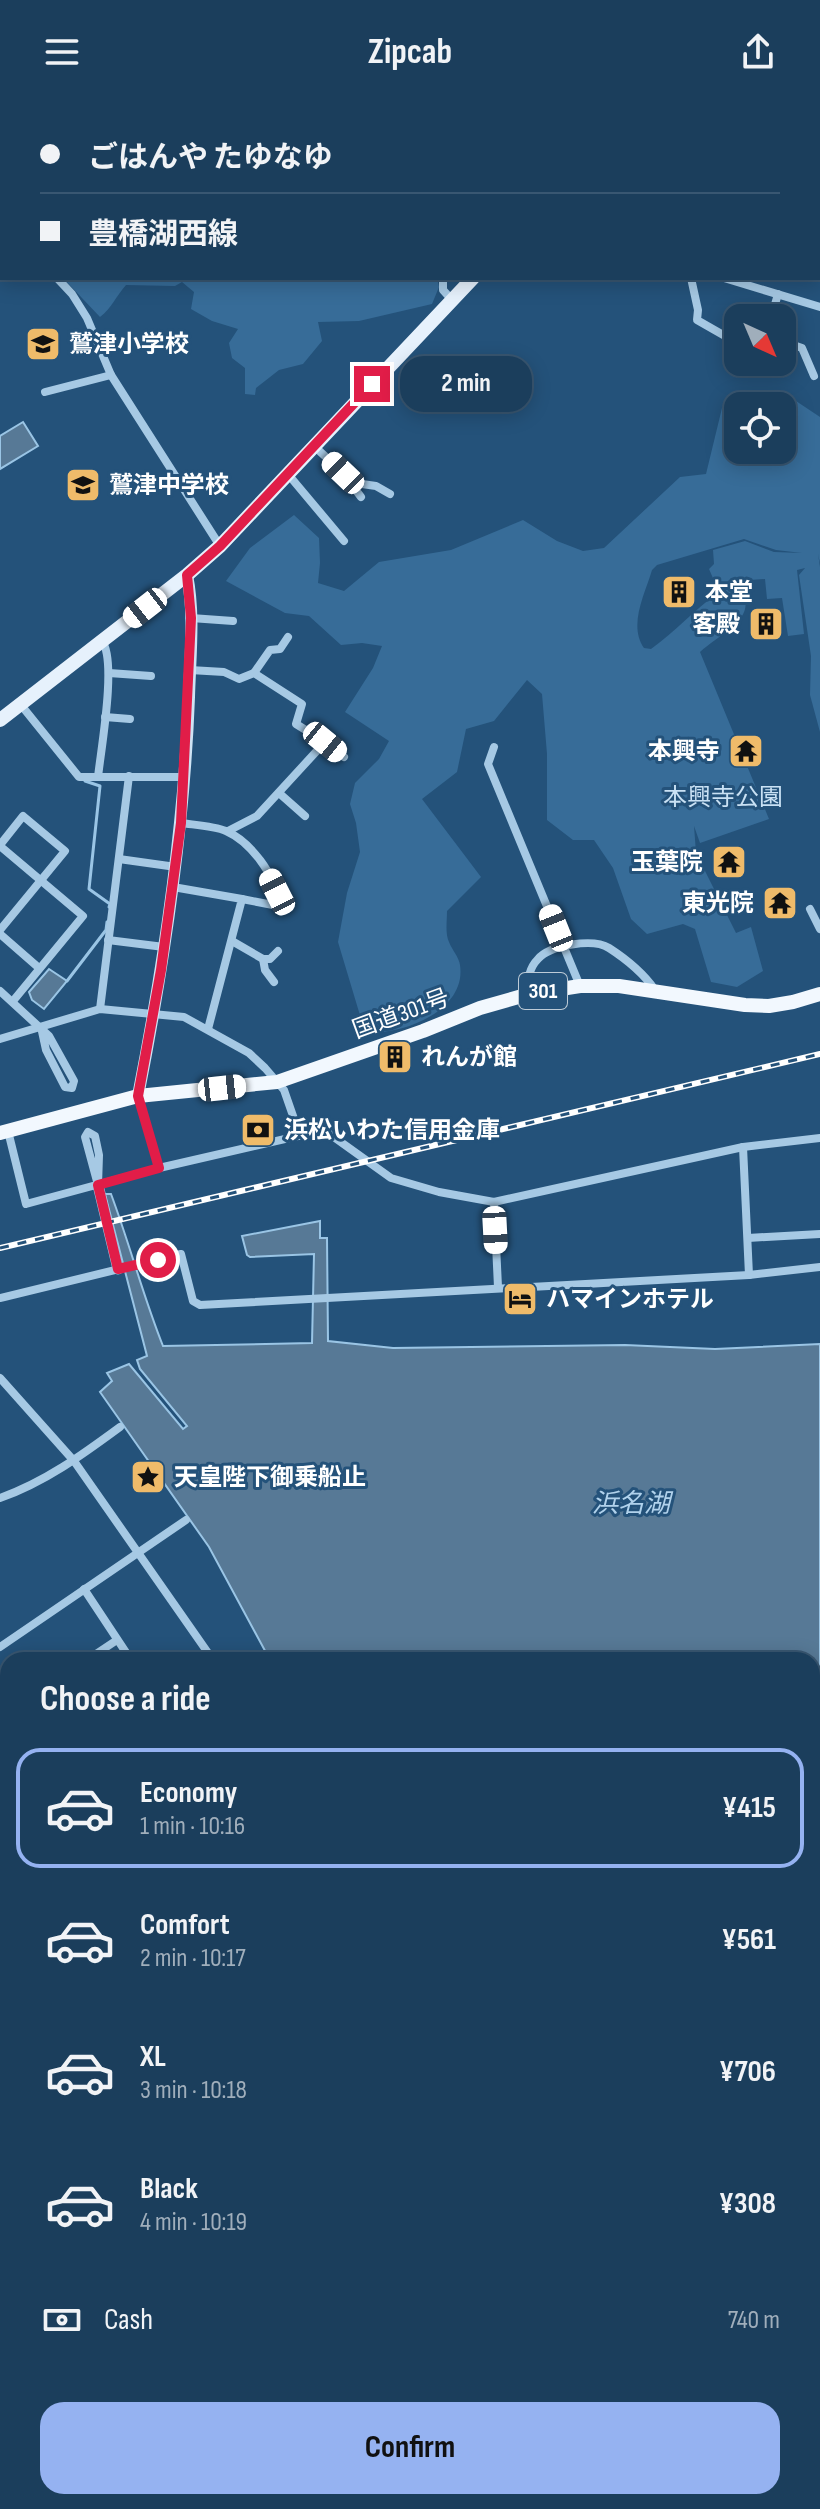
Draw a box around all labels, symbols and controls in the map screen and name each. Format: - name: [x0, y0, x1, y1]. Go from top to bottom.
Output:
- icon: menu: [40, 30, 84, 74]
- icon: share: [736, 30, 780, 74]
- text: Zipcab: [368, 31, 452, 74]
- text: ごはんや たゆなゆ: [88, 140, 333, 176]
- text: 豊橋湖西線: [88, 217, 238, 253]
- north arrow: [724, 304, 796, 376]
- map controls: [724, 304, 796, 464]
- school or university icon: 鷲津小学校: [24, 325, 62, 363]
- place label: 鷲津小学校: [69, 330, 189, 359]
- callout: 2 min: [400, 356, 532, 412]
- route end: [354, 366, 390, 402]
- text: 2 min: [441, 368, 491, 399]
- button: locate: [724, 392, 796, 464]
- car: [317, 448, 369, 498]
- school or university icon: 鷲津中学校: [64, 466, 102, 504]
- place label: 鷲津中学校: [109, 471, 229, 500]
- building icon: 本堂: [660, 573, 698, 611]
- place label: 本堂: [705, 578, 753, 607]
- car: [119, 584, 171, 632]
- building icon: 客殿: [747, 605, 785, 643]
- place label: 客殿: [692, 610, 740, 639]
- car: [299, 718, 351, 766]
- temple icon: 本興寺: [727, 732, 765, 770]
- place label: 本興寺: [648, 737, 720, 766]
- park label: 本興寺公園: [663, 783, 783, 812]
- temple icon: 玉葉院: [710, 843, 748, 881]
- place label: 玉葉院: [631, 848, 703, 877]
- car: [255, 865, 299, 919]
- temple icon: 東光院: [761, 884, 799, 922]
- place label: 東光院: [682, 889, 754, 918]
- car: [536, 901, 576, 955]
- road number: 301: [519, 973, 567, 1009]
- street label: 国道301号: [349, 983, 453, 1045]
- building icon: れんが館: [376, 1038, 414, 1076]
- place label: れんが館: [421, 1043, 517, 1072]
- car: [197, 1074, 247, 1102]
- bank icon: 浜松いわた信用金庫: [239, 1111, 277, 1149]
- place label: 浜松いわた信用金庫: [284, 1116, 500, 1145]
- car: [482, 1205, 508, 1255]
- route start: [140, 1242, 176, 1278]
- hotel icon: ハマインホテル: [501, 1280, 539, 1318]
- place label: ハマインホテル: [546, 1285, 714, 1314]
- place icon: 天皇陛下御乗船止: [129, 1458, 167, 1496]
- place label: 天皇陛下御乗船止: [174, 1463, 366, 1492]
- water label: 浜名湖: [592, 1489, 674, 1520]
- text: Choose a ride: [40, 1678, 211, 1721]
- icon: car: [44, 1772, 116, 1844]
- text: Economy: [140, 1775, 237, 1811]
- text: ¥415: [722, 1790, 776, 1826]
- text: 1 min · 10:16: [140, 1811, 245, 1842]
- icon: car: [44, 1904, 116, 1976]
- text: Comfort: [140, 1907, 230, 1943]
- text: ¥561: [722, 1922, 776, 1958]
- text: 2 min · 10:17: [140, 1943, 246, 1974]
- icon: car: [44, 2036, 116, 2108]
- text: XL: [140, 2039, 166, 2075]
- text: ¥706: [719, 2054, 776, 2090]
- text: 3 min · 10:18: [140, 2075, 247, 2106]
- icon: car: [44, 2168, 116, 2240]
- text: Black: [140, 2171, 198, 2207]
- text: ¥308: [719, 2186, 776, 2222]
- text: 4 min · 10:19: [140, 2207, 247, 2238]
- icon: cash: [40, 2298, 84, 2342]
- text: Cash: [104, 2302, 153, 2338]
- text: 740 m: [728, 2305, 780, 2336]
- button: Confirm: [40, 2402, 780, 2494]

